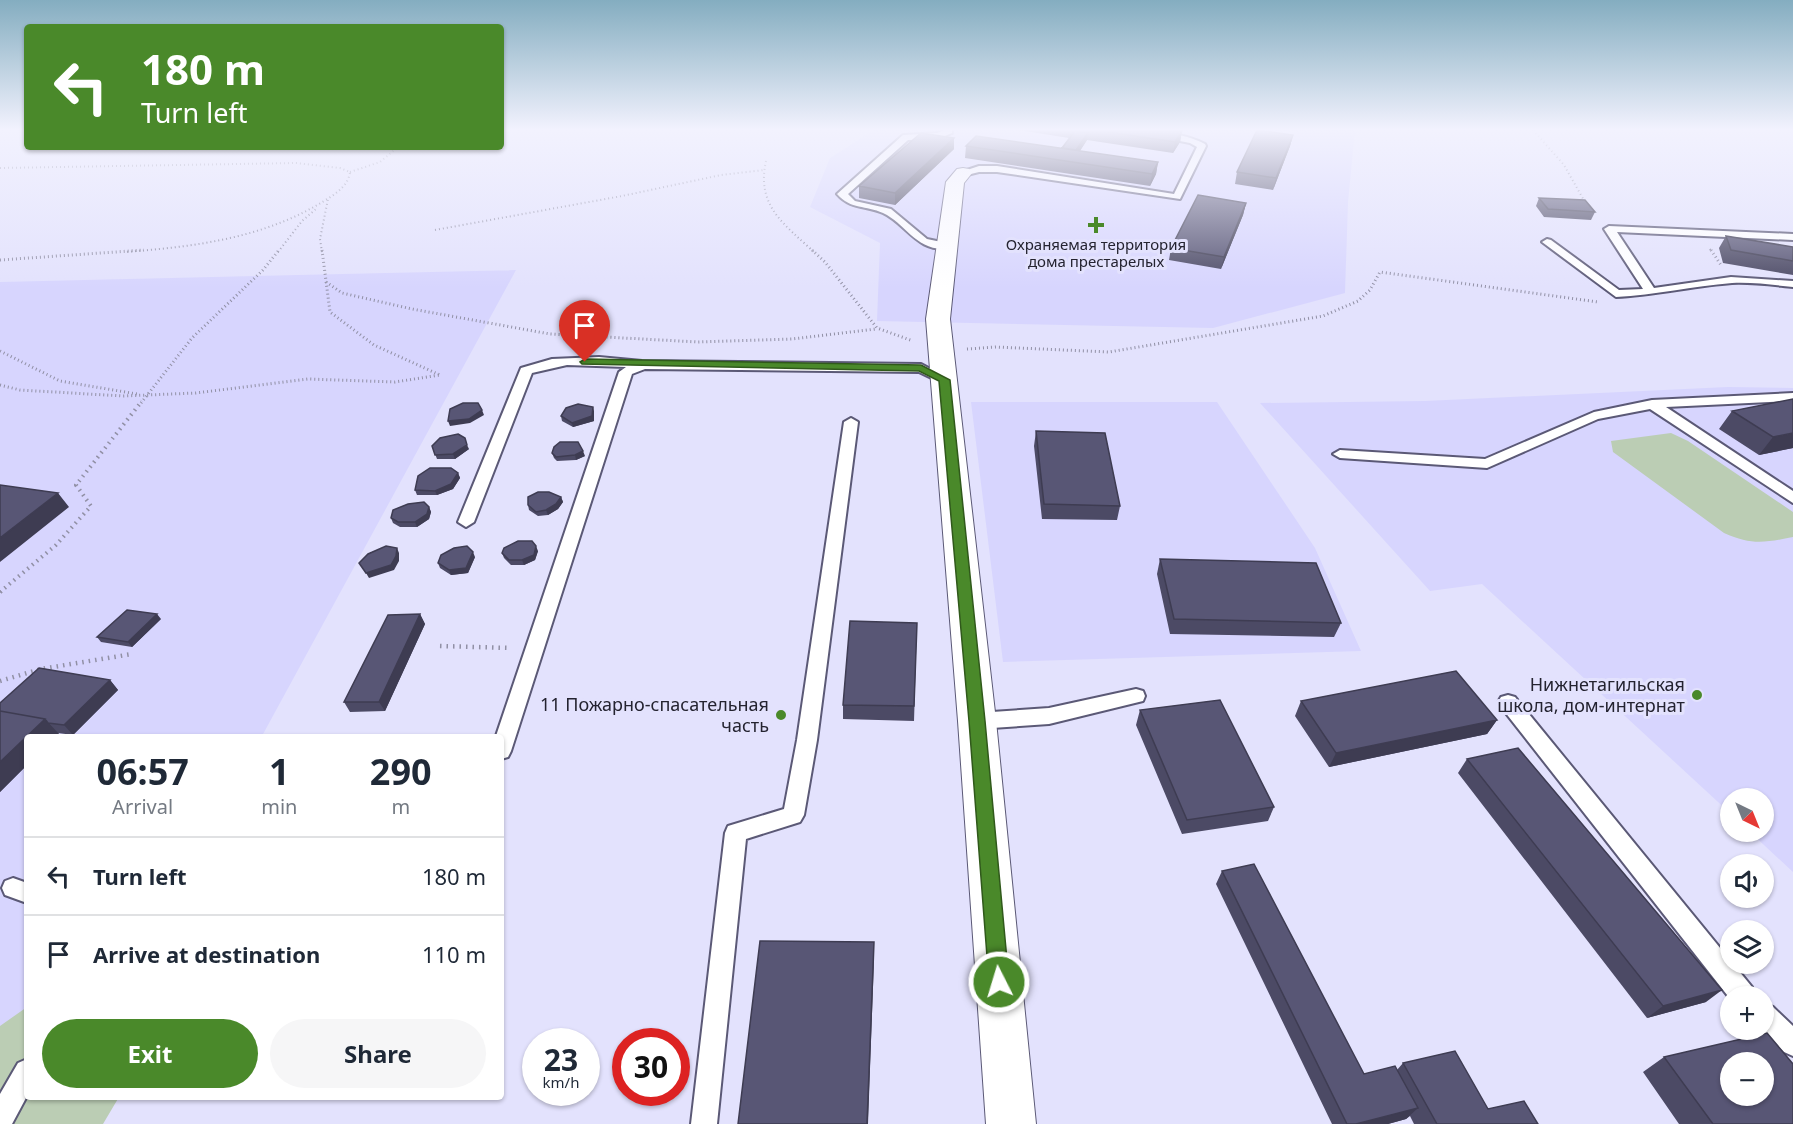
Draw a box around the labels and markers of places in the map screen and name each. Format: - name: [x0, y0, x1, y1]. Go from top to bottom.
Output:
- marker: Охраняемая территория дома престарелых: [1087, 216, 1105, 234]
- place label: Охраняемая территория дома престарелых: [1006, 234, 1186, 271]
- pin: [559, 300, 610, 362]
- place label: Нижнетагильская школа, дом-интернат: [1497, 672, 1686, 717]
- marker: Нижнетагильская школа, дом-интернат: [1690, 688, 1704, 702]
- place label: 11 Пожарно-спасательная часть: [540, 692, 769, 737]
- marker: 11 Пожарно-спасательная часть: [774, 708, 788, 722]

